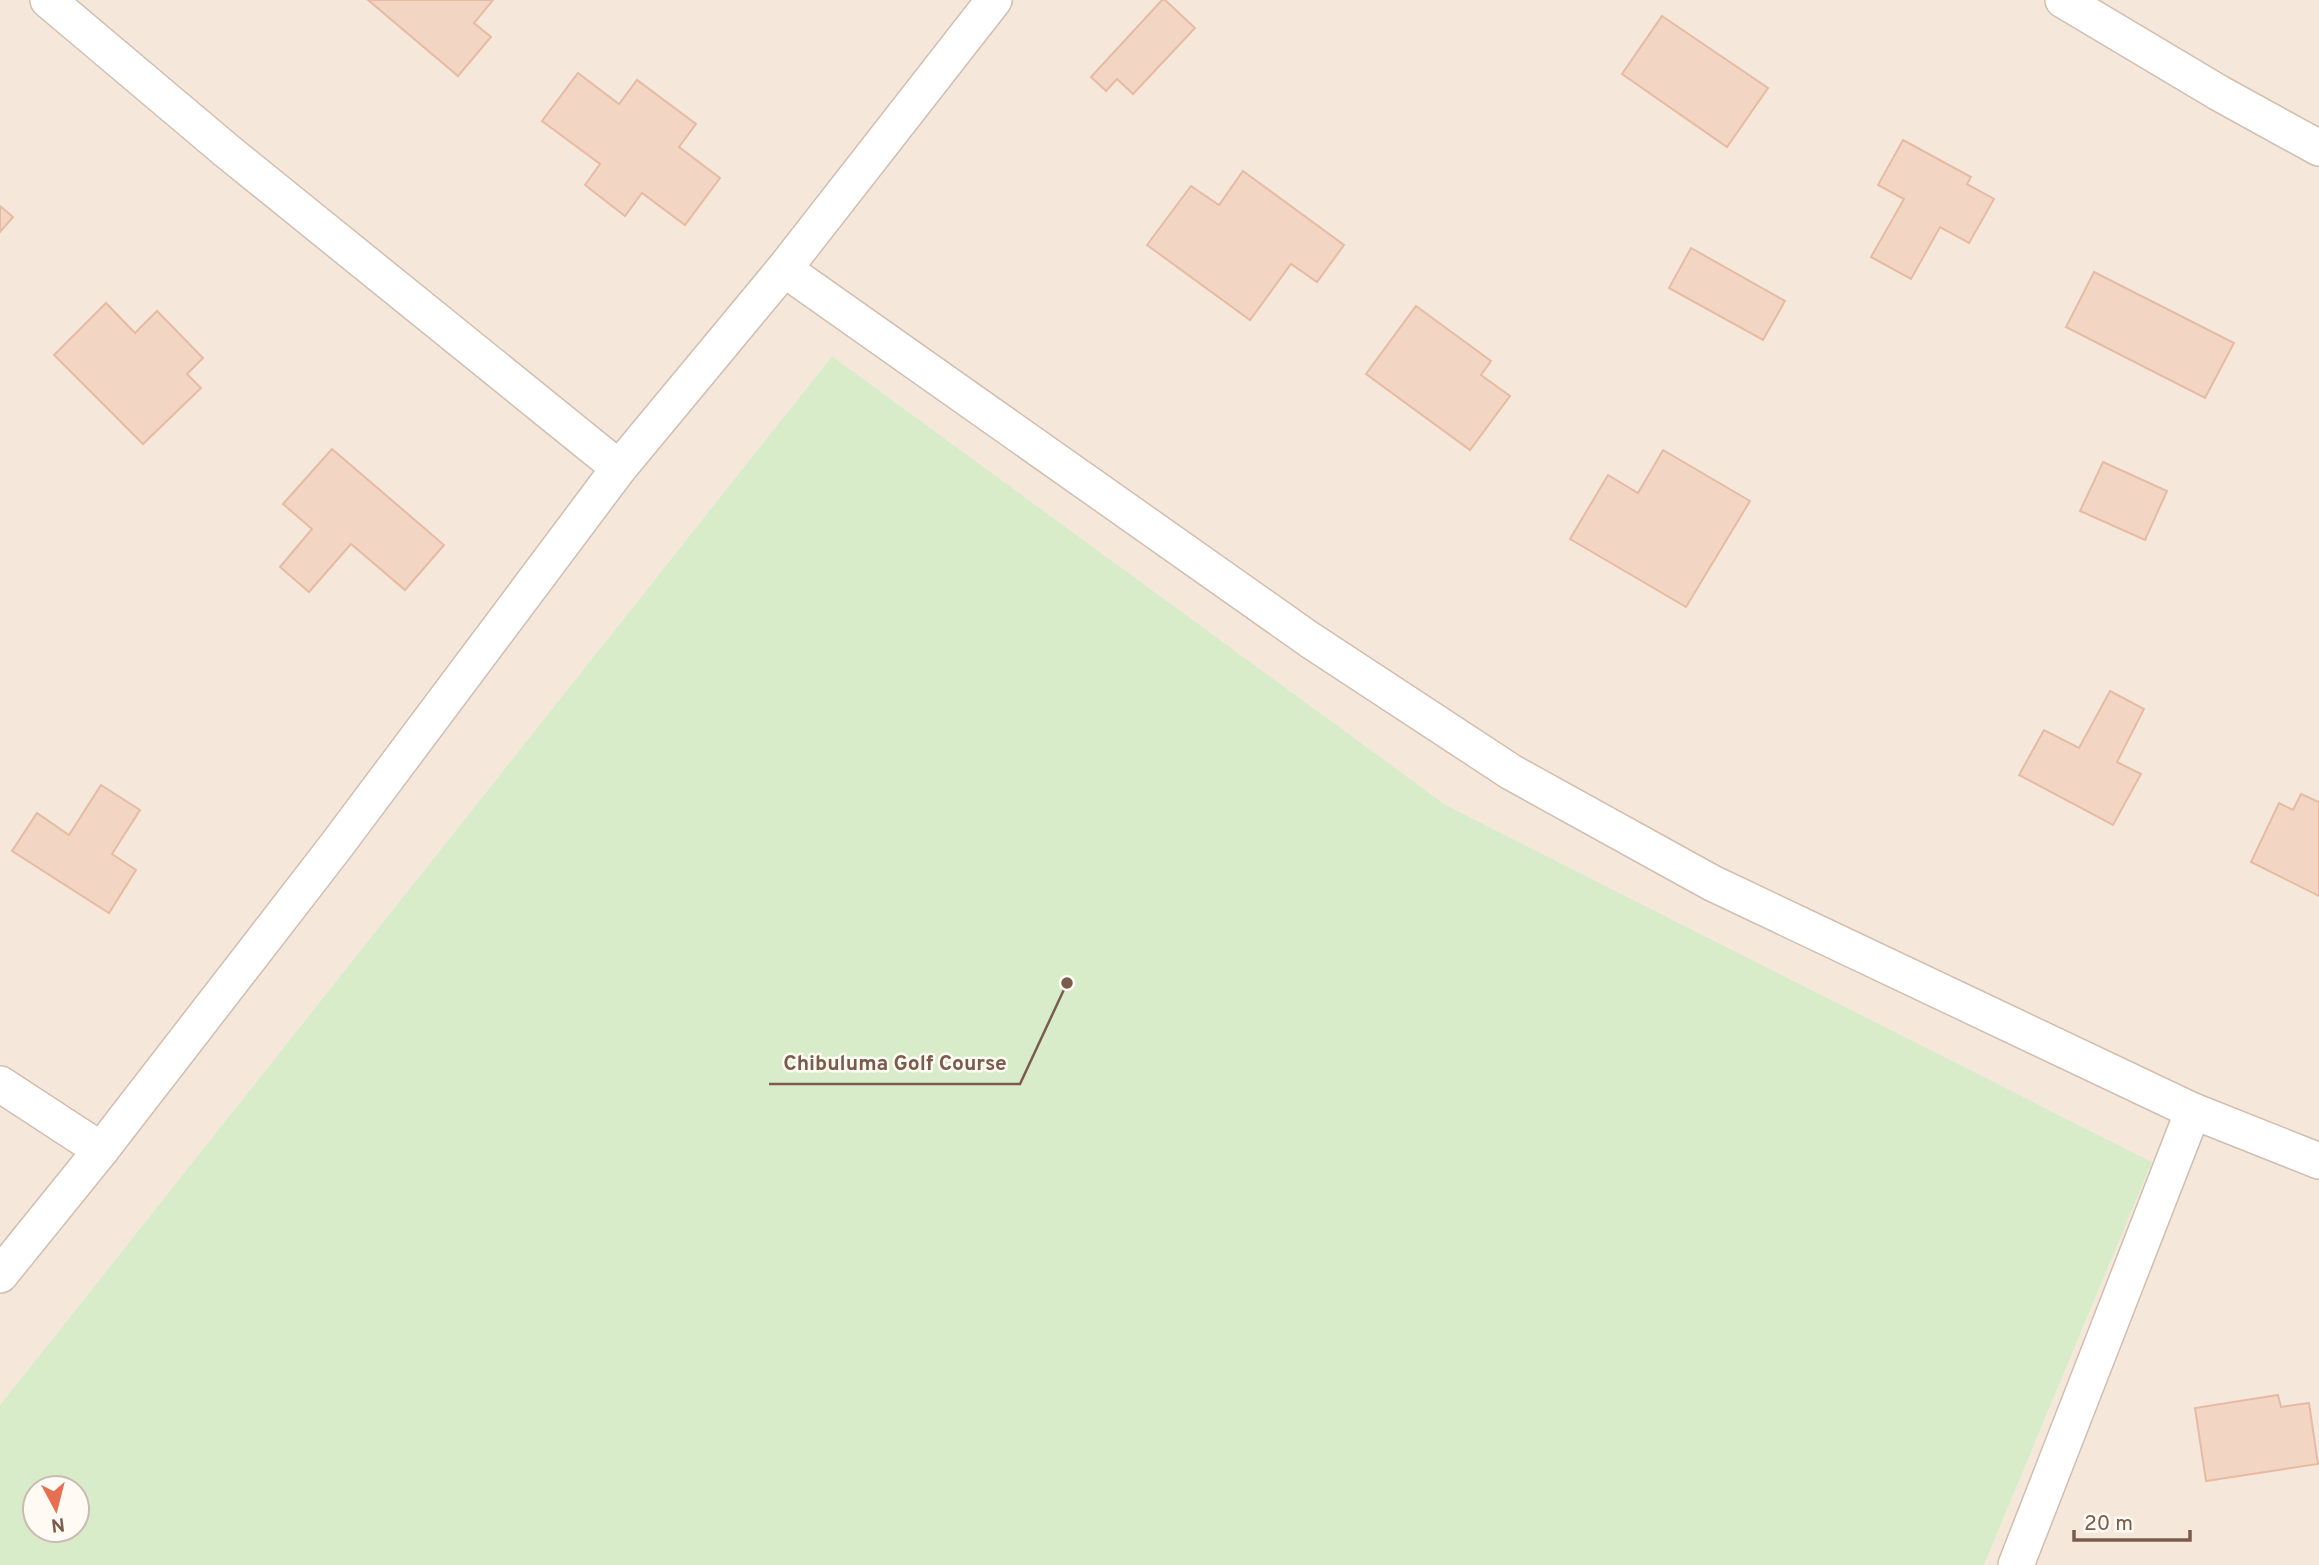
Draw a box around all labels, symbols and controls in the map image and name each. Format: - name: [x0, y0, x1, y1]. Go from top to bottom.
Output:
- callout: Chibuluma Golf Course: [769, 1042, 1020, 1084]
- text: Chibuluma Golf Course: [783, 1051, 1007, 1078]
- north arrow: [21, 1474, 91, 1544]
- scale bar: [2074, 1498, 2190, 1542]
- text: N: [50, 1511, 66, 1537]
- text: 20 m: [2084, 1511, 2133, 1538]

